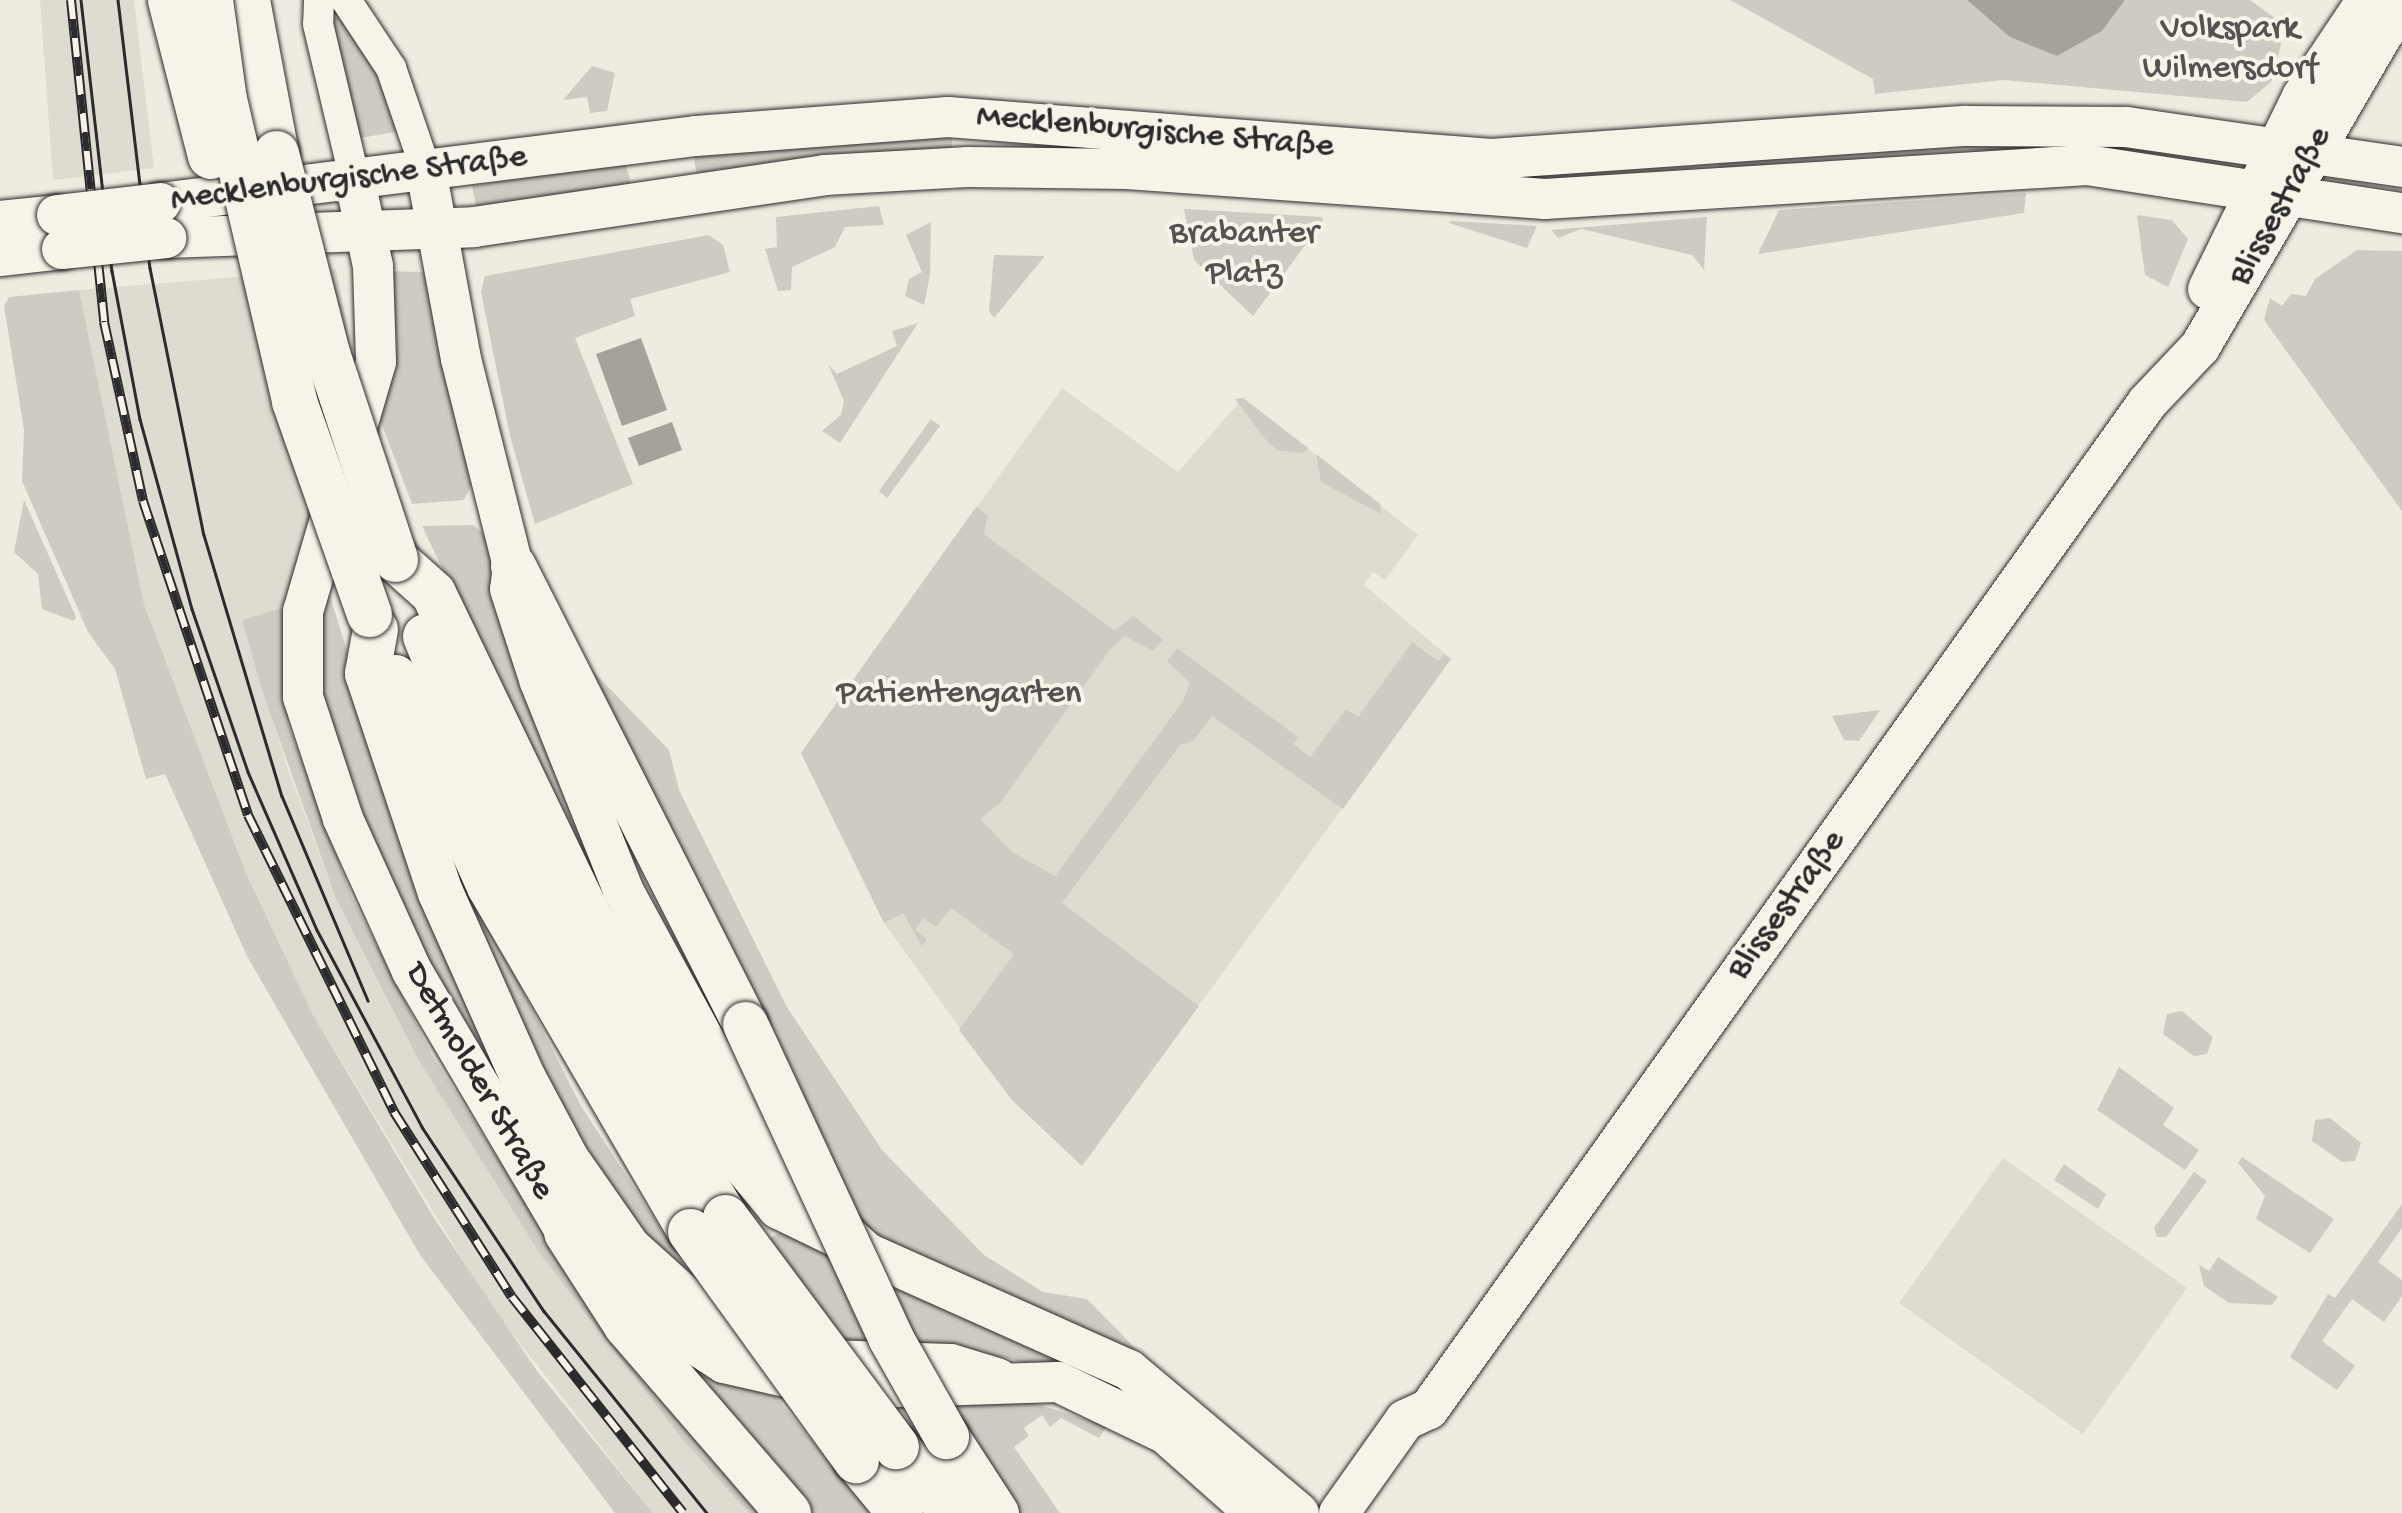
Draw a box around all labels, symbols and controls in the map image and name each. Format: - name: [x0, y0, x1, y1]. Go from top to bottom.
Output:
- park label: Volkspark Wilmersdorf: [2142, 9, 2318, 91]
- street label: Mecklenburgische Straße: [975, 96, 1335, 170]
- street label: Blissestraße: [2221, 120, 2343, 294]
- street label: Mecklenburgische Straße: [168, 137, 530, 223]
- park label: Brabanter Platz: [1170, 214, 1318, 296]
- park label: Patientengarten: [836, 674, 1082, 716]
- street label: Blissestraße: [1719, 823, 1857, 989]
- street label: Detmolder Straße: [393, 956, 563, 1208]

